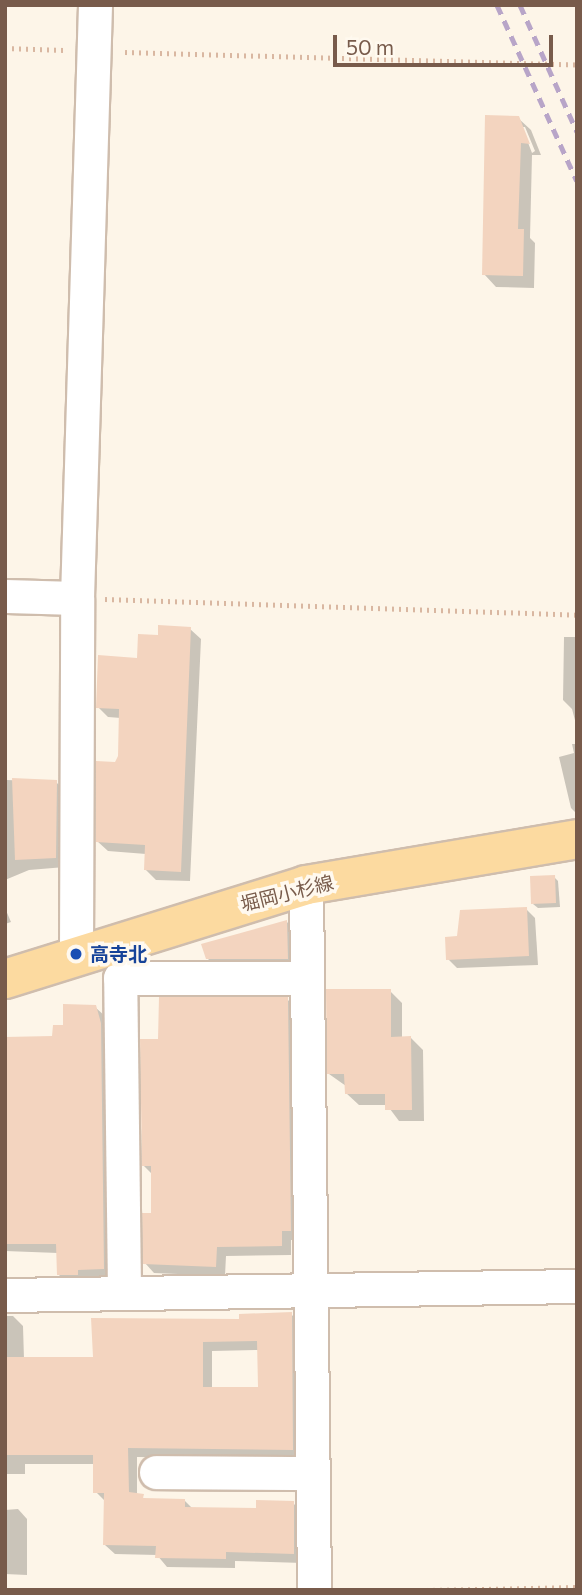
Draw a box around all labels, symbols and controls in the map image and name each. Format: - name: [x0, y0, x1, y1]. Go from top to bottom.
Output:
- scale bar: [337, 21, 558, 65]
- text: 50 m: [346, 34, 394, 59]
- street label: 堀岡小杉線: [238, 870, 336, 916]
- place label: 高寺北: [90, 943, 147, 965]
- marker: 高寺北: [68, 946, 84, 962]

